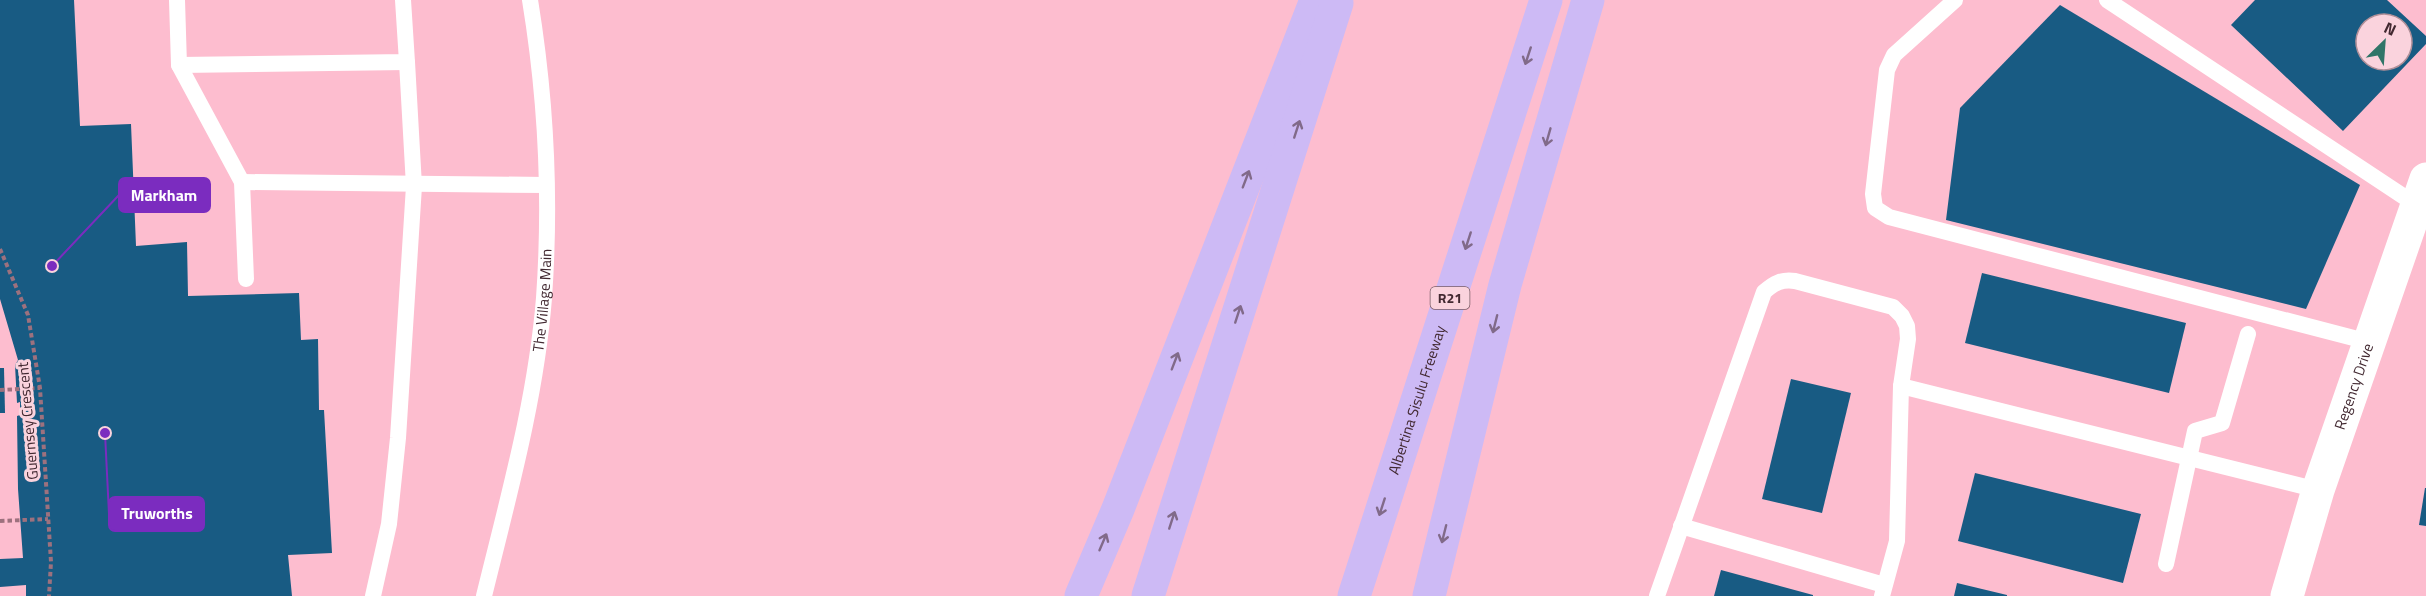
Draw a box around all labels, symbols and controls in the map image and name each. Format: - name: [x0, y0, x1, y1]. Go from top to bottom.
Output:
- north arrow: [2354, 12, 2414, 72]
- text: N: [2380, 15, 2400, 42]
- one-way arrow: [1522, 46, 1533, 65]
- one-way arrow: [1292, 120, 1303, 139]
- one-way arrow: [1542, 127, 1553, 146]
- one-way arrow: [1241, 170, 1252, 189]
- callout: Markham: [119, 178, 210, 212]
- text: Markham: [131, 183, 197, 207]
- one-way arrow: [1462, 231, 1473, 250]
- street label: The Village Main: [526, 248, 557, 353]
- road number: R21: [1430, 287, 1470, 309]
- one-way arrow: [1233, 305, 1244, 324]
- one-way arrow: [1489, 315, 1501, 334]
- street label: Albertina Sisulu Freeway: [1382, 322, 1451, 477]
- street label: Regency Drive: [2328, 340, 2379, 433]
- one-way arrow: [1170, 352, 1181, 370]
- street label: Guernsey Crescent: [11, 361, 44, 481]
- callout: Truworths: [109, 497, 204, 531]
- one-way arrow: [1376, 497, 1387, 516]
- text: Truworths: [121, 501, 193, 525]
- one-way arrow: [1167, 511, 1178, 530]
- one-way arrow: [1437, 524, 1449, 543]
- one-way arrow: [1098, 534, 1110, 552]

